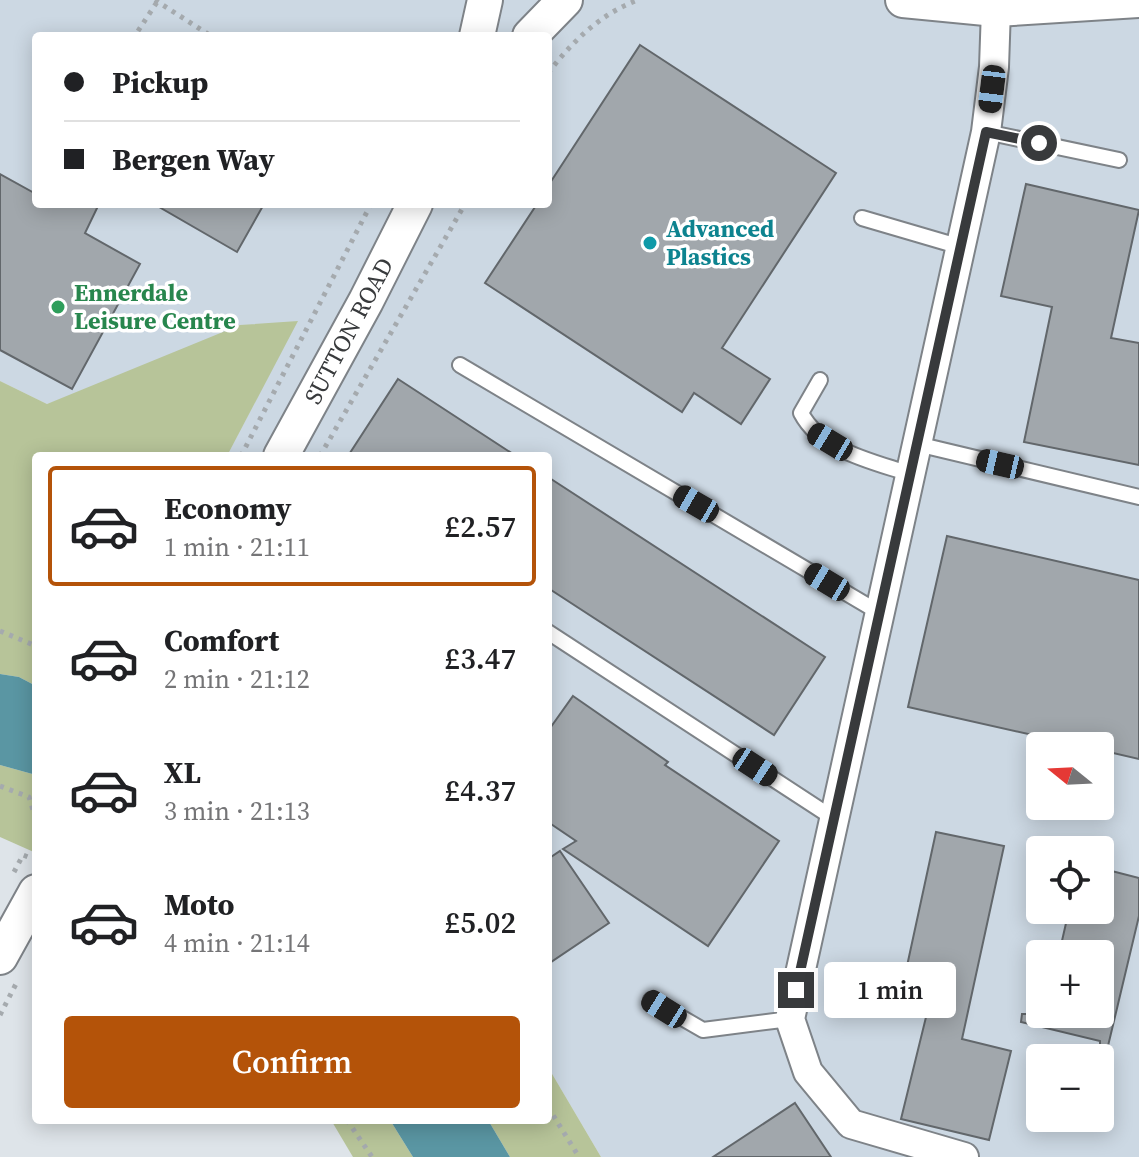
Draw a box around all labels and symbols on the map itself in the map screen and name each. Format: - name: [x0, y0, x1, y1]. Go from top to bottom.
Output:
- car: [977, 64, 1007, 114]
- route start: [1021, 125, 1057, 161]
- place label: Advanced Plastics: [666, 212, 774, 273]
- marker: Advanced Plastics: [641, 234, 659, 252]
- street label: SUTTON ROAD: [296, 252, 401, 410]
- place label: Ennerdale Leisure Centre: [74, 276, 236, 337]
- marker: Ennerdale Leisure Centre: [49, 298, 67, 316]
- car: [803, 419, 857, 465]
- car: [974, 447, 1026, 481]
- car: [669, 482, 723, 526]
- car: [800, 559, 854, 605]
- north arrow: [1026, 732, 1114, 820]
- car: [728, 744, 782, 790]
- callout: 1 min: [824, 962, 956, 1018]
- route end: [778, 972, 814, 1008]
- car: [637, 986, 691, 1032]

